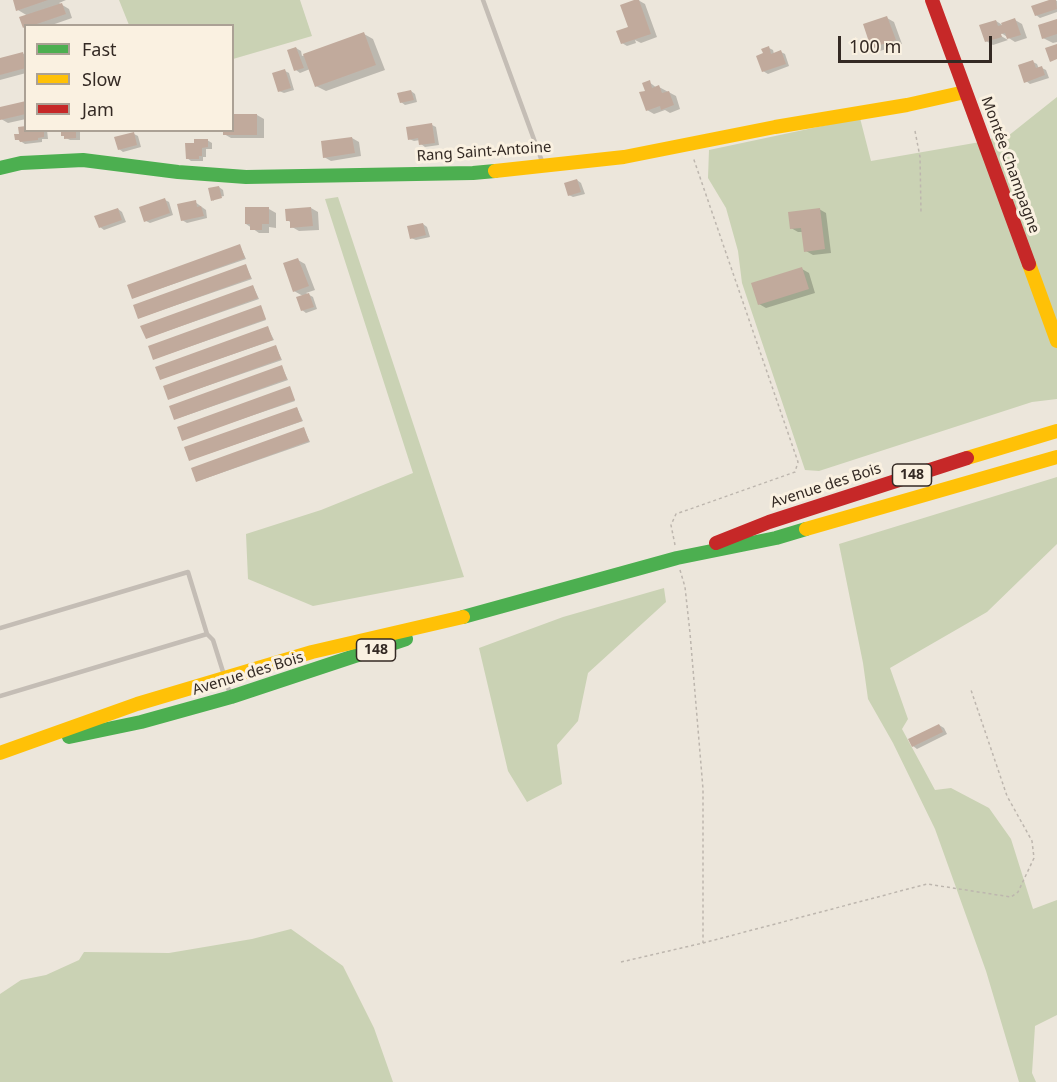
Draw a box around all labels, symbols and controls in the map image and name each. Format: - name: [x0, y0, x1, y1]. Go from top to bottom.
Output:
- legend: [24, 24, 234, 132]
- scale bar: [841, 24, 996, 62]
- text: 100 m: [849, 34, 901, 58]
- text: Fast: [82, 37, 117, 61]
- text: Slow: [82, 67, 121, 91]
- street label: Montée Champagne: [977, 94, 1043, 236]
- text: Jam: [82, 97, 114, 121]
- street label: Rang Saint-Antoine: [416, 138, 552, 166]
- street label: Avenue des Bois: [768, 460, 884, 512]
- road number: 148: [892, 464, 932, 486]
- road number: 148: [356, 639, 395, 661]
- street label: Avenue des Bois: [190, 649, 306, 699]

